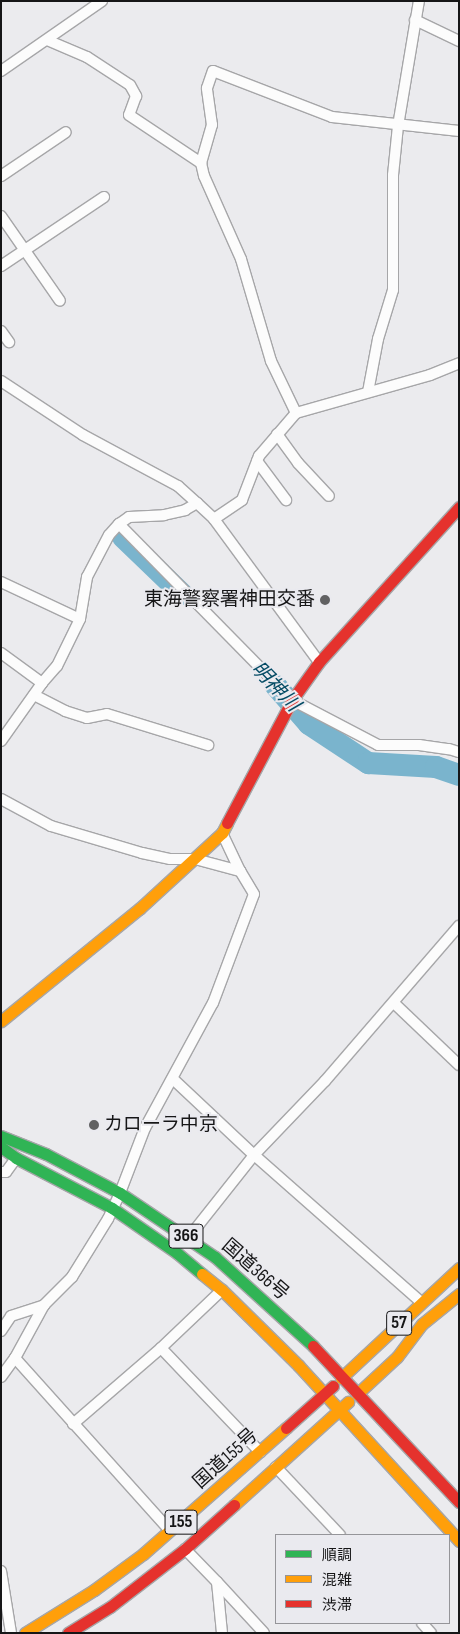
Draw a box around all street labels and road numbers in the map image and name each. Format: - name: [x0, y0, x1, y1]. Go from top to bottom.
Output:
- road number: 366: [167, 1220, 205, 1252]
- street label: 国道366号: [217, 1235, 293, 1305]
- road number: 57: [385, 1308, 413, 1339]
- street label: 国道155号: [189, 1424, 263, 1494]
- road number: 155: [164, 1506, 198, 1538]

